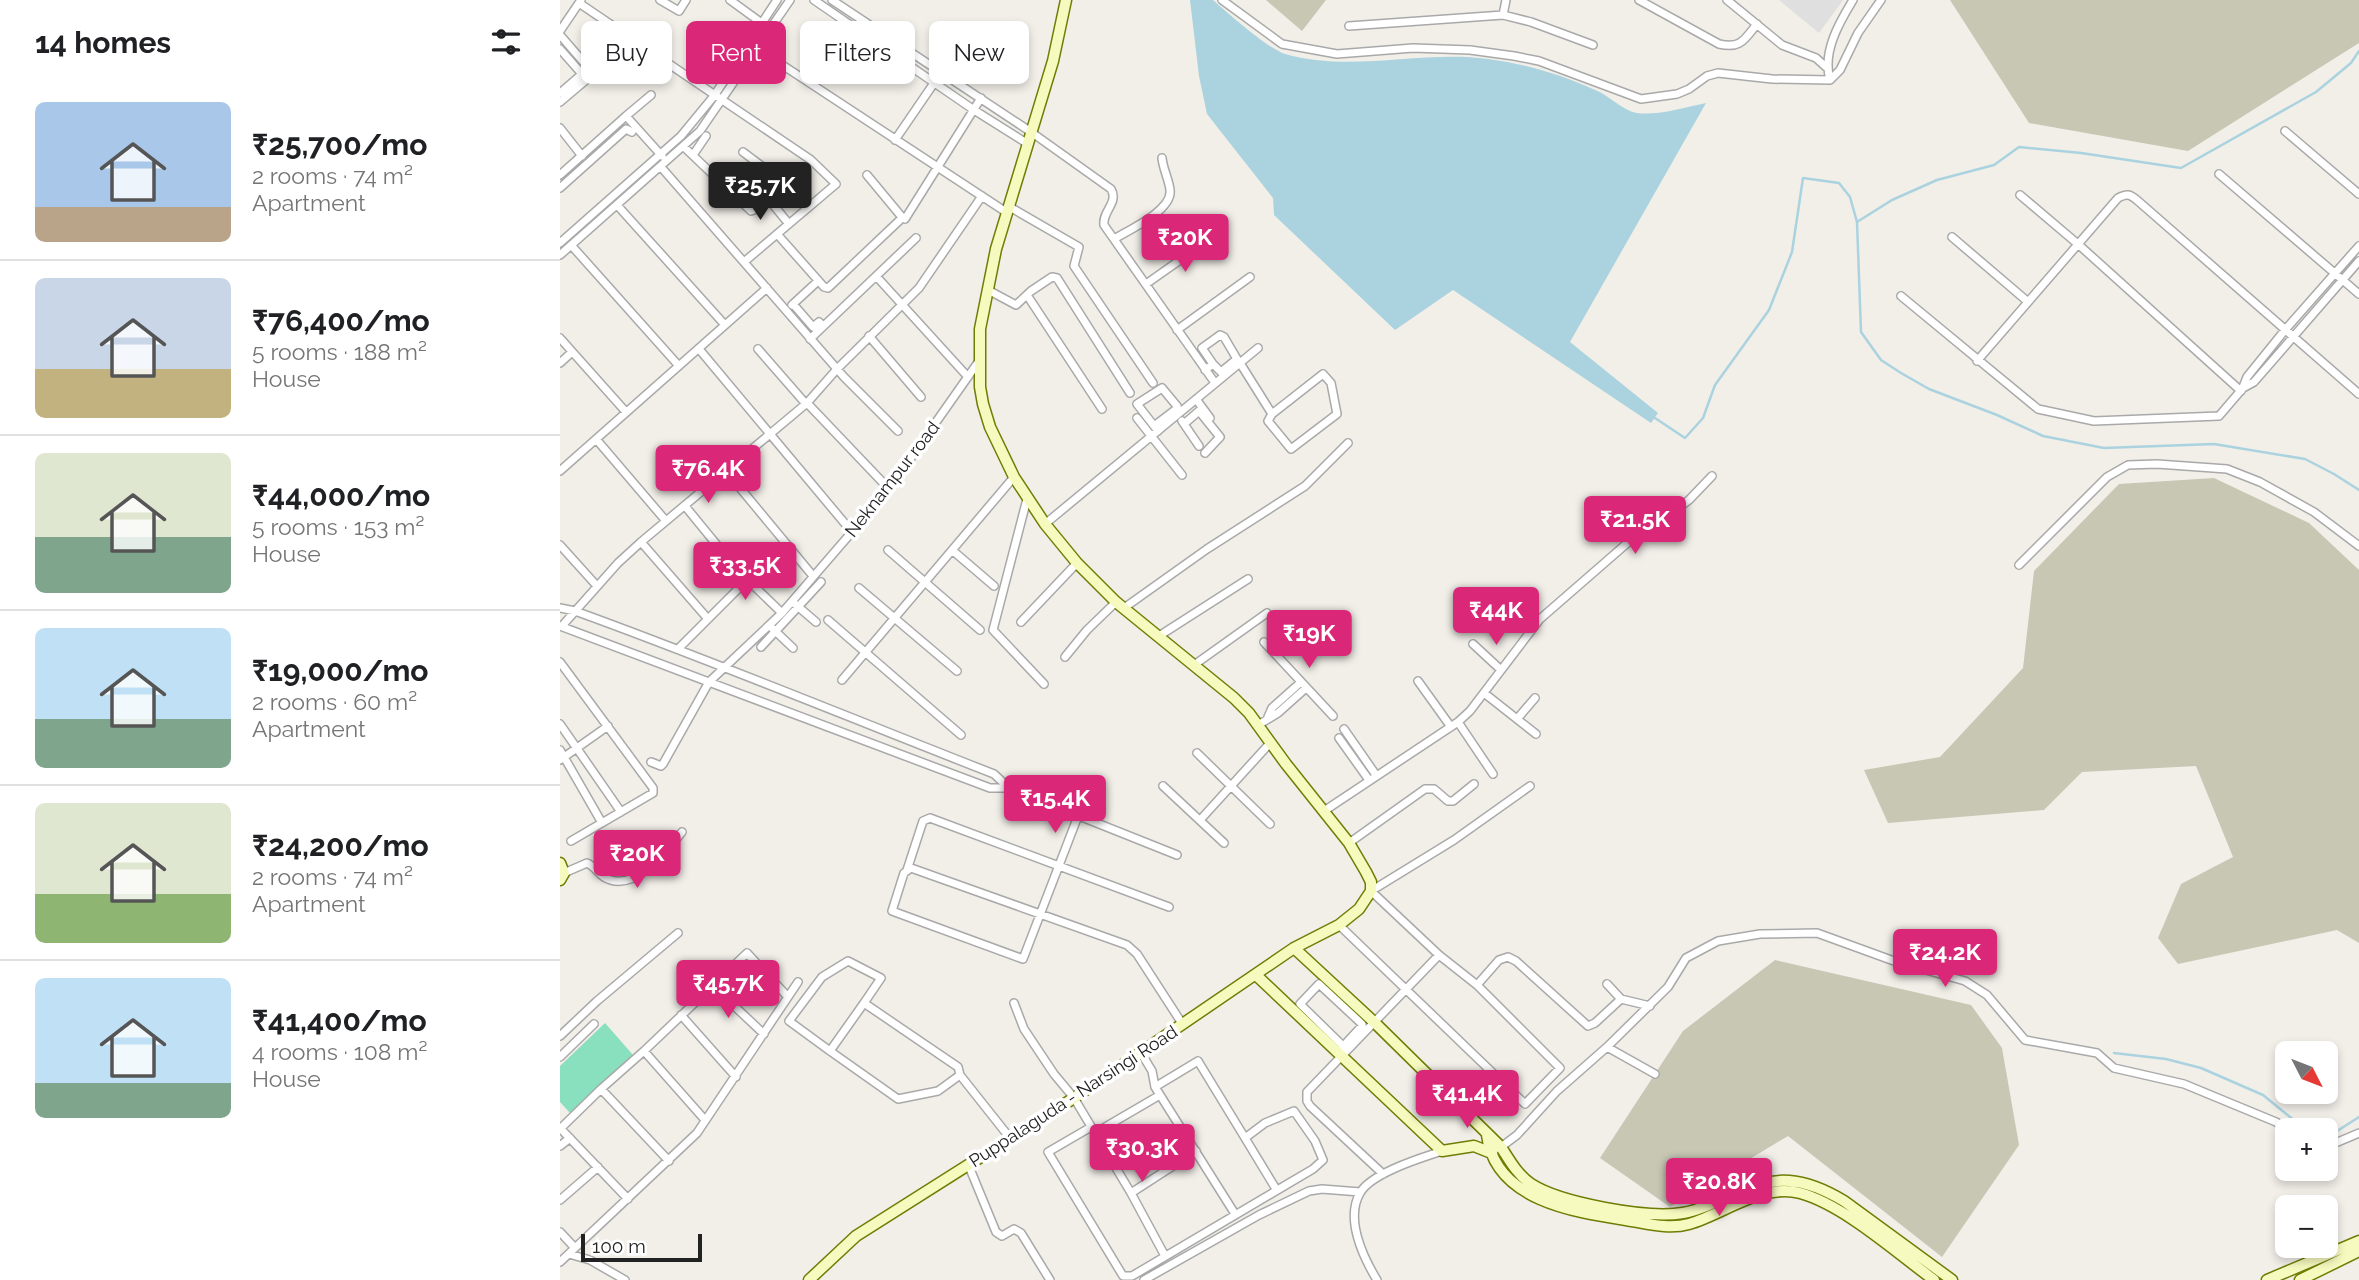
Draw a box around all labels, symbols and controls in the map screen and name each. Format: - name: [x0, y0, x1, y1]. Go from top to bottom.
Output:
- chip: Buy: [581, 21, 672, 84]
- chip: Rent: [686, 21, 786, 84]
- chip: Filters: [800, 21, 915, 84]
- chip: New: [929, 21, 1029, 84]
- icon: filters: [487, 23, 525, 61]
- text: 14 homes: [35, 25, 171, 60]
- text: ₹25,700/mo: [252, 127, 427, 162]
- icon: home: [91, 130, 175, 214]
- text: 2 rooms · 74 m²: [252, 162, 413, 189]
- pin: ₹25.7K: [703, 162, 817, 222]
- text: ₹25.7K: [724, 171, 796, 198]
- text: Apartment: [252, 189, 366, 216]
- pin: ₹20K: [1144, 215, 1226, 274]
- text: ₹20K: [1158, 223, 1212, 250]
- text: ₹76,400/mo: [252, 303, 430, 338]
- icon: home: [91, 306, 175, 390]
- text: 5 rooms · 188 m²: [252, 338, 427, 365]
- text: House: [252, 365, 321, 392]
- street label: Neknampur road: [840, 417, 944, 541]
- pin: ₹76.4K: [651, 446, 765, 505]
- text: ₹76.4K: [672, 454, 744, 481]
- text: ₹44,000/mo: [252, 478, 430, 513]
- icon: home: [91, 481, 175, 565]
- pin: ₹21.5K: [1578, 496, 1692, 556]
- text: ₹21.5K: [1600, 505, 1670, 532]
- text: 5 rooms · 153 m²: [252, 513, 424, 540]
- text: House: [252, 540, 321, 567]
- pin: ₹33.5K: [688, 542, 802, 602]
- text: ₹33.5K: [709, 551, 781, 578]
- pin: ₹44K: [1455, 588, 1537, 647]
- text: ₹44K: [1469, 596, 1523, 623]
- pin: ₹19K: [1268, 610, 1350, 670]
- text: ₹19K: [1283, 619, 1335, 646]
- text: ₹19,000/mo: [252, 653, 429, 688]
- icon: home: [91, 656, 175, 740]
- text: 2 rooms · 60 m²: [252, 688, 417, 715]
- text: Apartment: [252, 715, 366, 742]
- pin: ₹15.4K: [998, 776, 1112, 835]
- text: ₹15.4K: [1020, 784, 1090, 811]
- text: ₹24,200/mo: [252, 828, 429, 863]
- pin: ₹20K: [596, 830, 678, 890]
- icon: home: [91, 831, 175, 915]
- text: ₹20K: [610, 839, 664, 866]
- text: 2 rooms · 74 m²: [252, 863, 413, 890]
- text: Apartment: [252, 890, 366, 917]
- pin: ₹24.2K: [1888, 930, 2002, 989]
- text: ₹24.2K: [1909, 938, 1981, 965]
- pin: ₹45.7K: [671, 960, 785, 1020]
- text: ₹45.7K: [692, 969, 764, 996]
- text: ₹41,400/mo: [252, 1003, 427, 1038]
- icon: home: [91, 1006, 175, 1090]
- street label: Puppalaguda - Narsingi Road: [965, 1021, 1181, 1171]
- text: 4 rooms · 108 m²: [252, 1038, 427, 1065]
- north arrow: [2275, 1041, 2338, 1104]
- map controls: [2275, 1041, 2338, 1258]
- text: House: [252, 1065, 321, 1092]
- pin: ₹41.4K: [1410, 1070, 1524, 1130]
- text: ₹41.4K: [1432, 1079, 1502, 1106]
- button: +: [2275, 1118, 2338, 1181]
- pin: ₹30.3K: [1085, 1124, 1199, 1184]
- text: ₹30.3K: [1106, 1133, 1178, 1160]
- pin: ₹20.8K: [1662, 1158, 1776, 1218]
- text: ₹20.8K: [1682, 1167, 1756, 1194]
- button: −: [2275, 1195, 2338, 1258]
- scale bar: [581, 1231, 702, 1263]
- text: 100 m: [592, 1235, 646, 1257]

